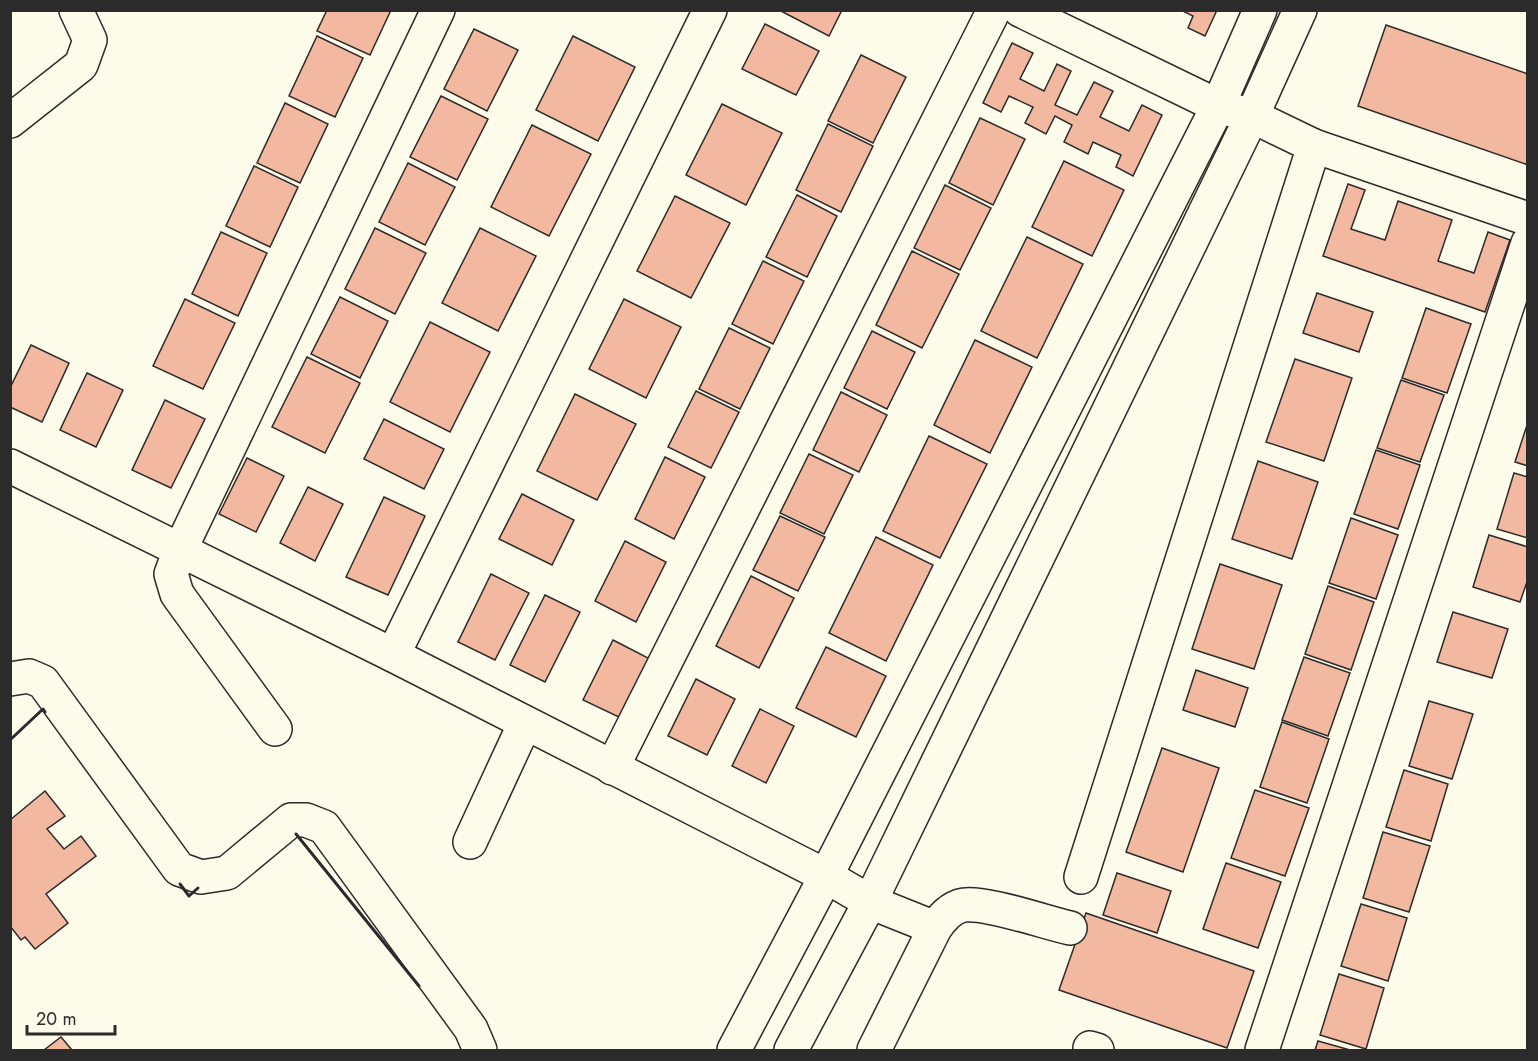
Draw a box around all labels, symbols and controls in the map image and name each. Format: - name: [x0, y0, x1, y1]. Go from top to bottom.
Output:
- scale bar: [27, 998, 116, 1036]
- text: 20 m: [36, 1006, 76, 1032]

